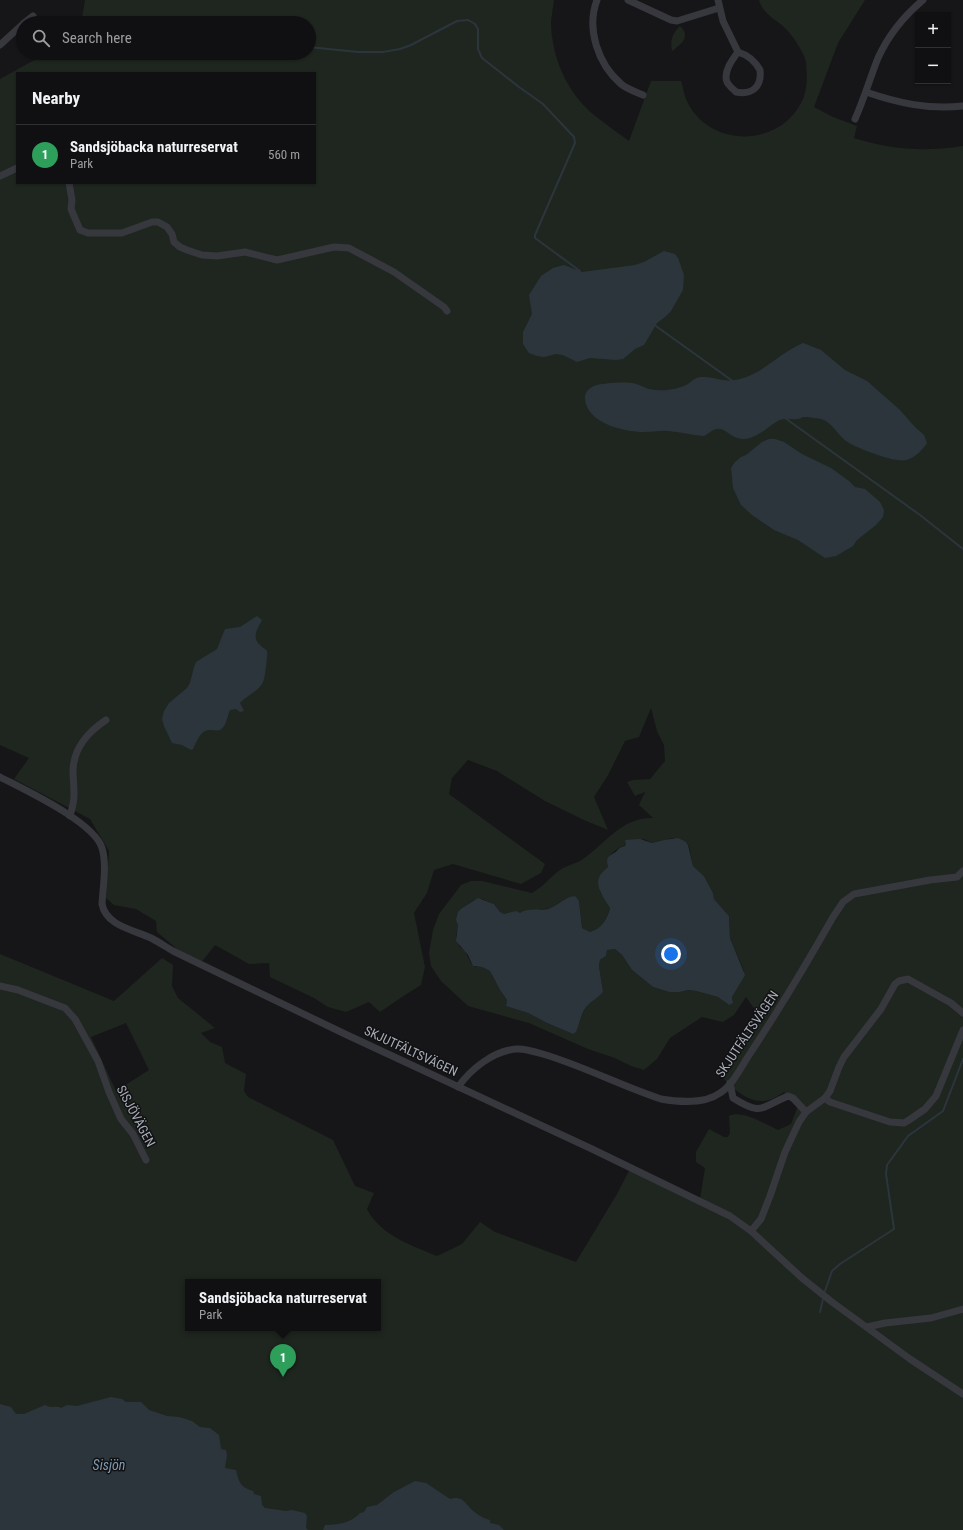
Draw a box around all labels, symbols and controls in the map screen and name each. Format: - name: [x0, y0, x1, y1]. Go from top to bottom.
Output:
- map controls: [915, 12, 951, 84]
- button: +: [915, 12, 951, 48]
- search box: [16, 16, 316, 60]
- icon: search: [30, 27, 52, 49]
- text: Search here: [62, 29, 132, 47]
- button: −: [915, 48, 951, 84]
- text: Nearby: [32, 88, 80, 108]
- text: Sandsjöbacka naturreservat: [70, 138, 238, 156]
- text: 1: [42, 147, 48, 162]
- text: 560 m: [268, 147, 300, 162]
- text: Park: [70, 156, 93, 171]
- your location: [661, 944, 681, 964]
- street label: SKJUTFÄLTSVÄGEN: [713, 988, 781, 1080]
- street label: SKJUTFÄLTSVÄGEN: [362, 1023, 460, 1079]
- street label: SISJÖVÄGEN: [114, 1083, 158, 1149]
- popup: [185, 1279, 381, 1331]
- text: Sandsjöbacka naturreservat: [199, 1289, 367, 1307]
- text: Park: [199, 1307, 222, 1322]
- pin: 1: [270, 1344, 296, 1377]
- water label: Sisjön: [93, 1457, 125, 1473]

